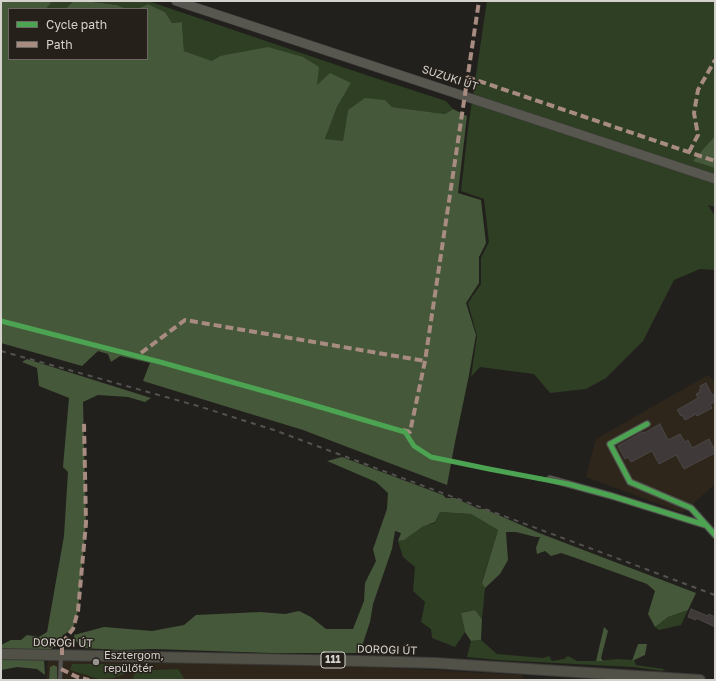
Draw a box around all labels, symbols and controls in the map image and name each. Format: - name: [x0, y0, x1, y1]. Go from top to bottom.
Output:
- legend: [8, 8, 148, 60]
- text: Cycle path: [46, 17, 107, 32]
- text: Path: [46, 37, 73, 52]
- street label: SUZUKI ÚT: [420, 63, 480, 93]
- street label: DOROGI ÚT: [33, 636, 93, 650]
- street label: DOROGI ÚT: [357, 642, 417, 658]
- place label: Esztergom, repülőtér: [104, 649, 164, 675]
- road number: 111: [321, 652, 345, 668]
- marker: Esztergom, repülőtér: [91, 657, 101, 667]

